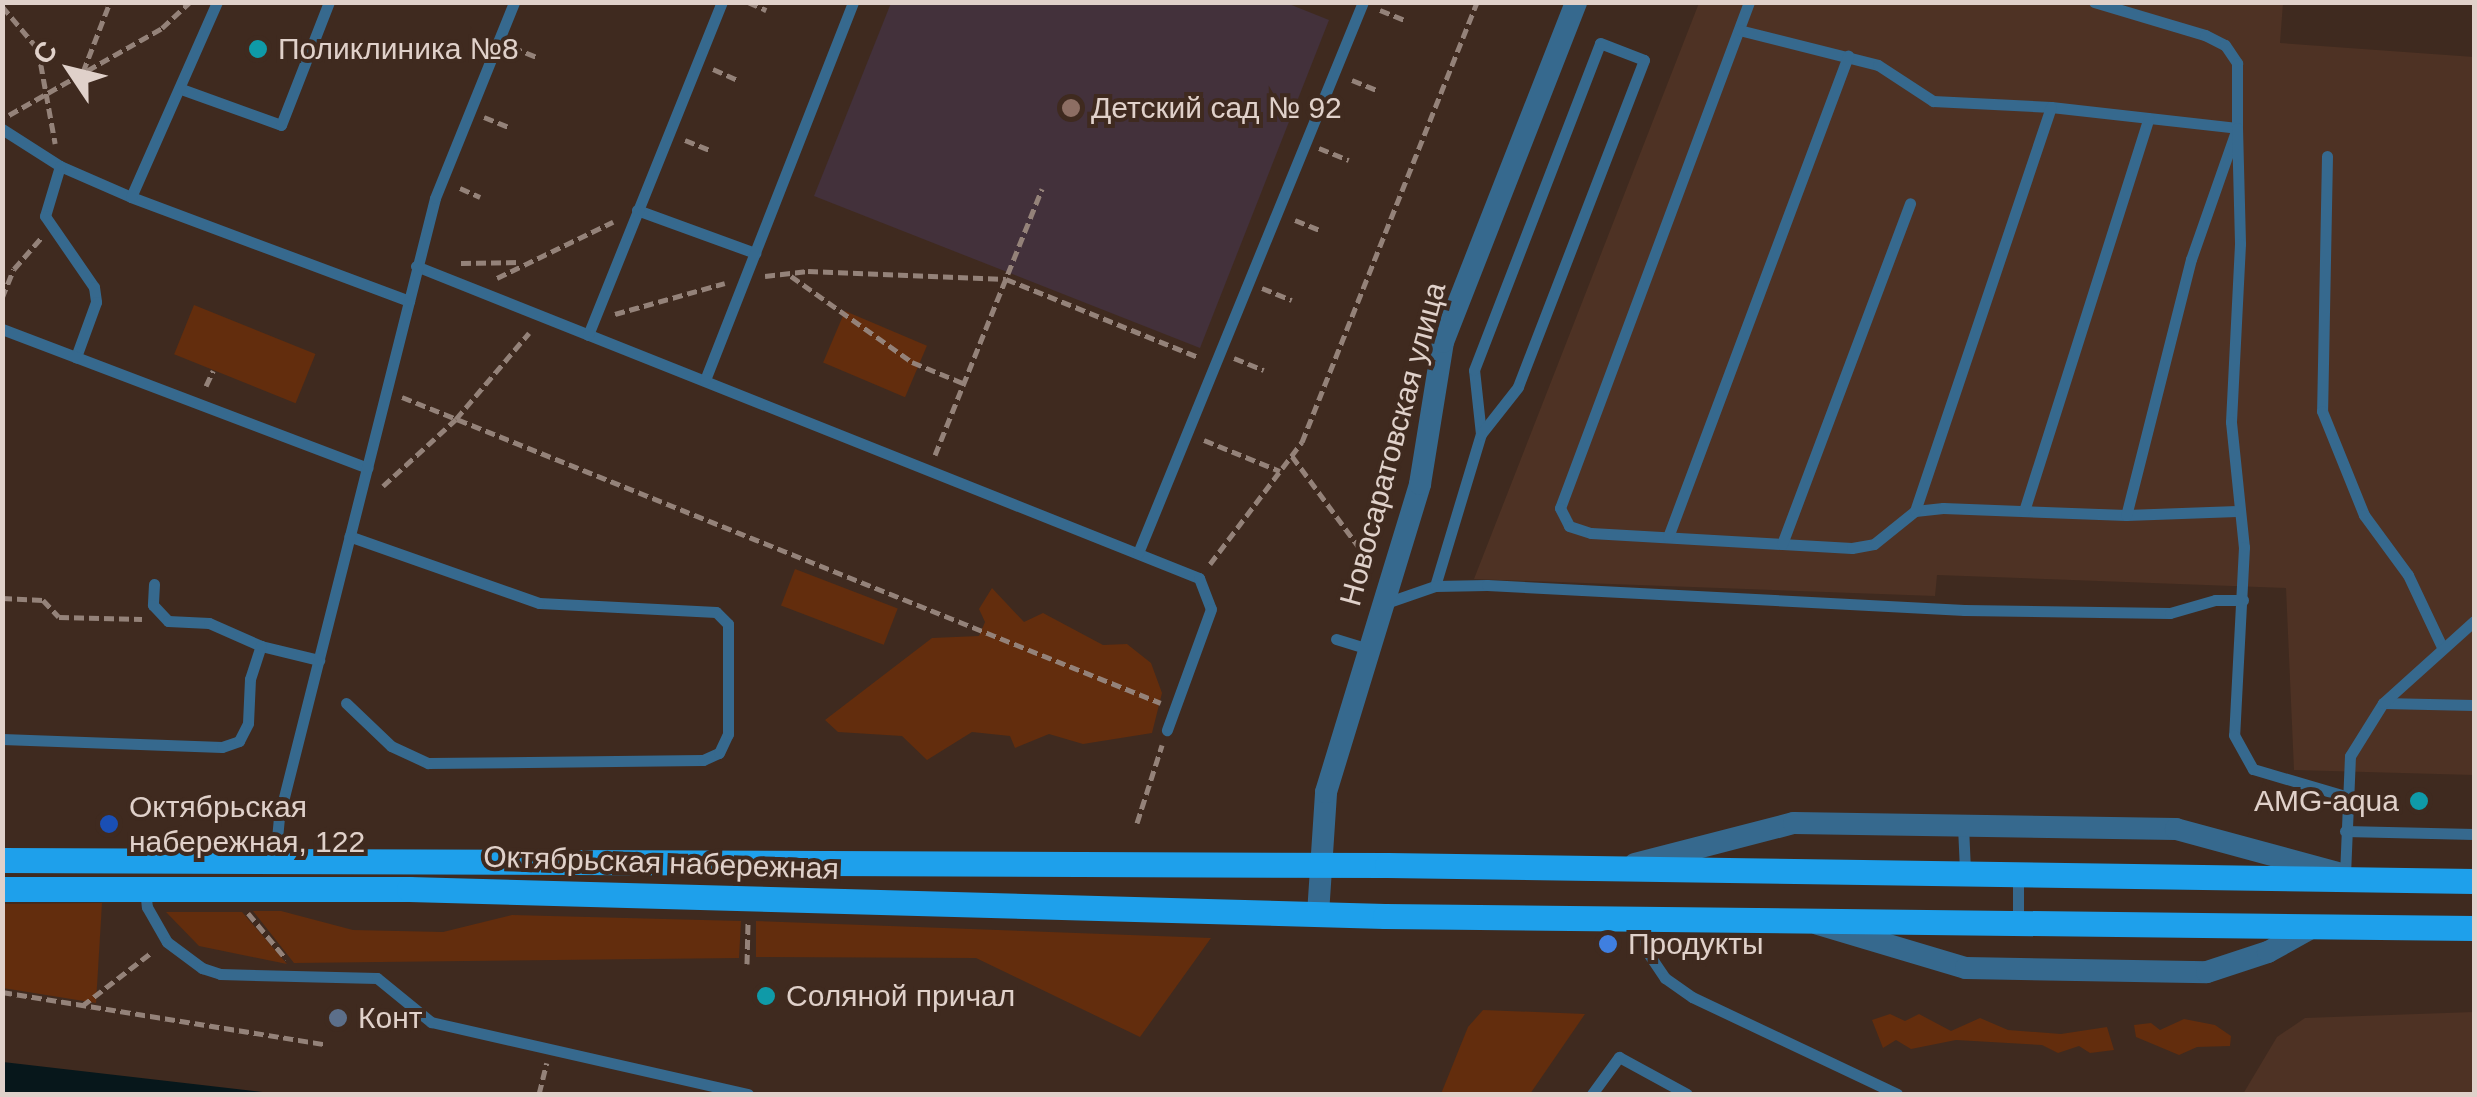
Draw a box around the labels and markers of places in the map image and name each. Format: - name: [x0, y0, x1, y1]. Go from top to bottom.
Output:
- place label: Поликлиника №8: [278, 31, 519, 67]
- marker: Поликлиника №8: [247, 38, 269, 60]
- place label: Детский сад № 92: [1091, 90, 1342, 126]
- marker: Детский сад № 92: [1060, 97, 1082, 119]
- place label: AMG-aqua: [2254, 783, 2399, 819]
- place label: Октябрьская набережная, 122: [129, 789, 365, 860]
- marker: AMG-aqua: [2408, 790, 2430, 812]
- marker: Октябрьская набережная, 122: [98, 813, 120, 835]
- place label: Продукты: [1628, 926, 1764, 962]
- marker: Продукты: [1597, 933, 1619, 955]
- place label: Соляной причал: [786, 978, 1015, 1014]
- marker: Соляной причал: [755, 985, 777, 1007]
- place label: Конт: [358, 1000, 422, 1036]
- marker: Конт: [327, 1007, 349, 1029]

